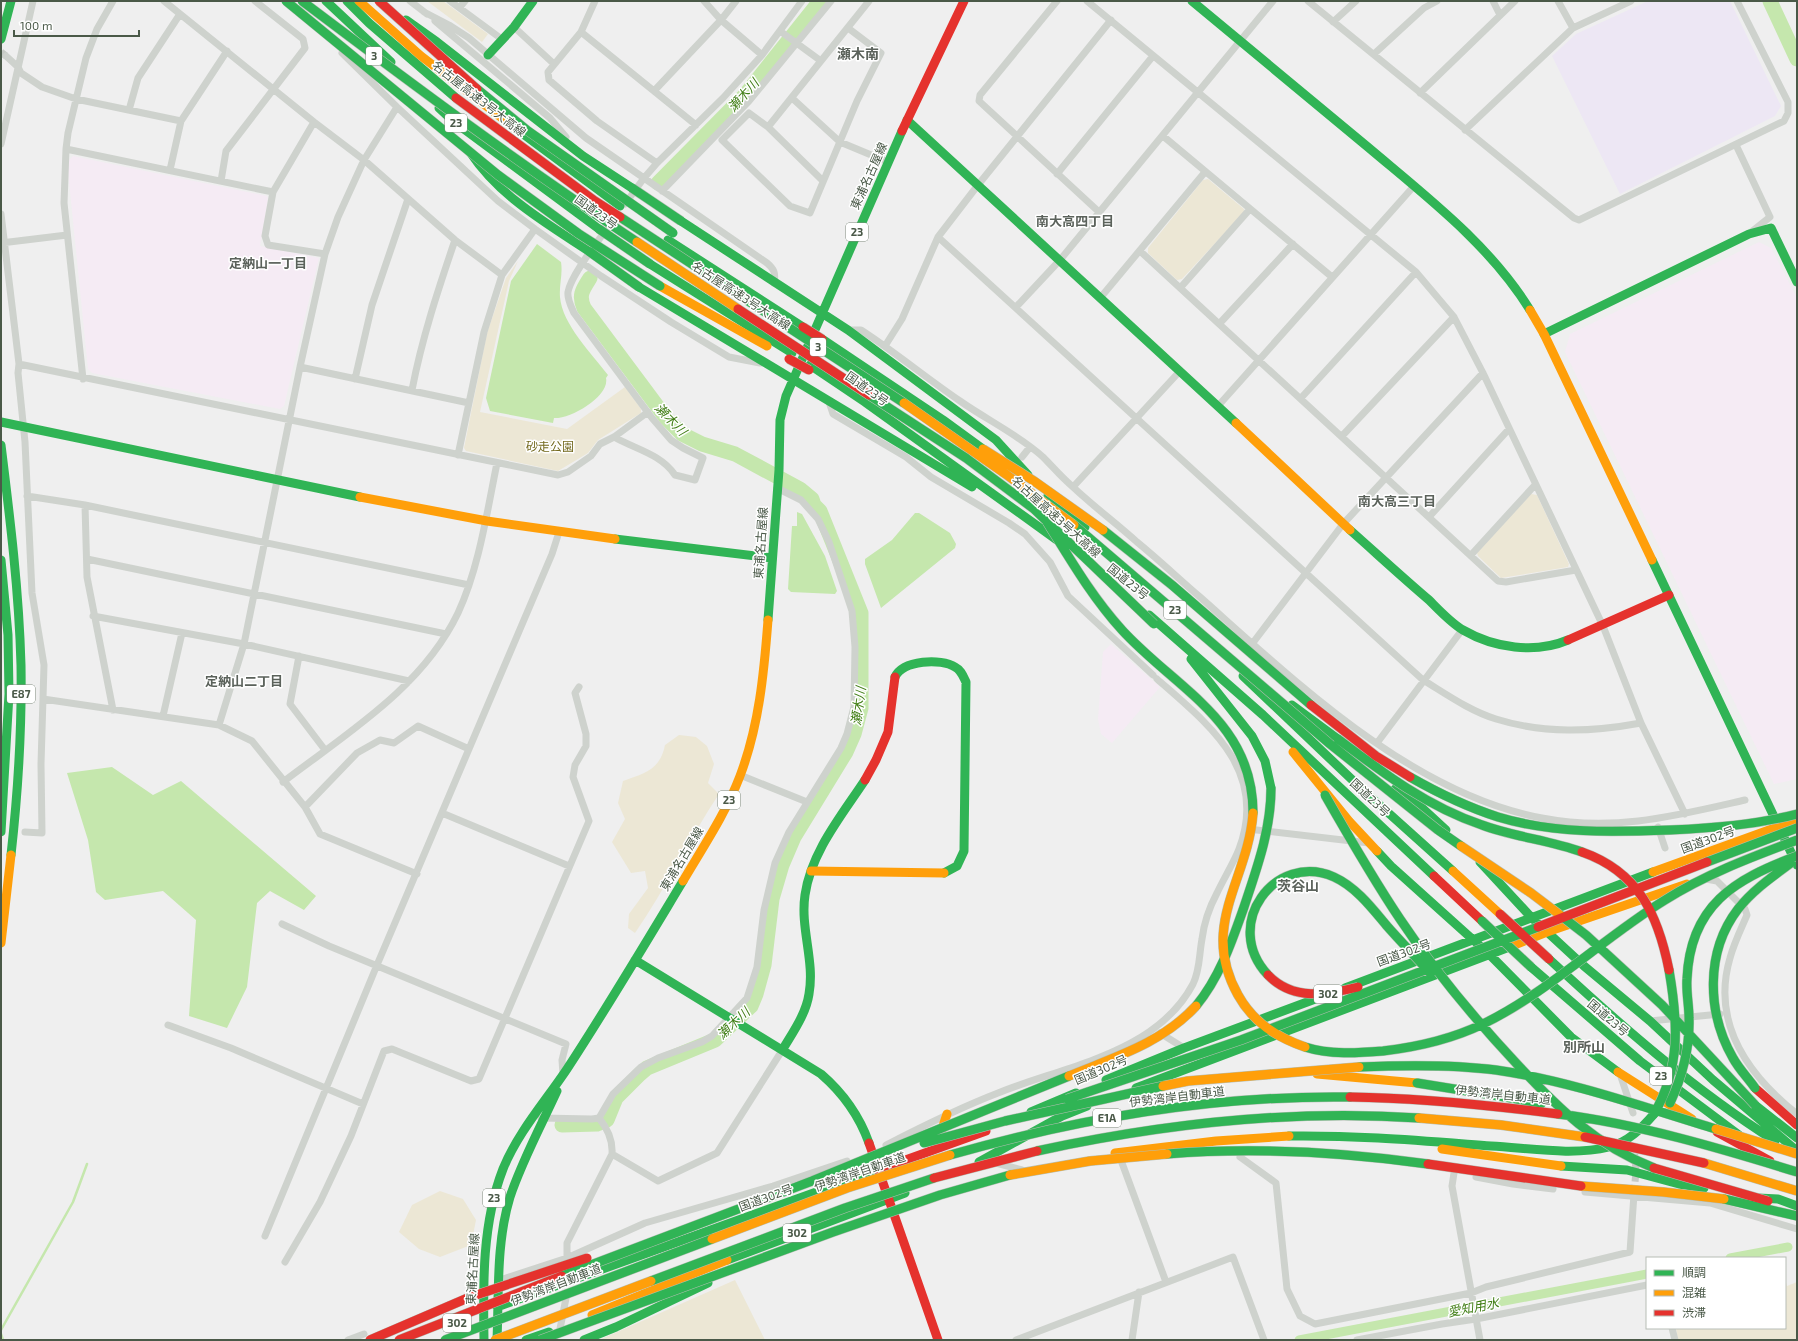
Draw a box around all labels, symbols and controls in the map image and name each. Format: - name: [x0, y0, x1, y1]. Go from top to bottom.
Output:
- scale bar: [14, 12, 139, 38]
- text: 100 m: [20, 18, 52, 32]
- district label: 瀬木南: [837, 45, 879, 62]
- road number: 3: [366, 47, 382, 65]
- street label: 名古屋高速3号大高線: [430, 57, 529, 139]
- water label: 瀬木川: [724, 74, 763, 115]
- road number: 23: [445, 114, 467, 132]
- street label: 東浦名古屋線: [847, 140, 889, 211]
- street label: 国道23号: [572, 191, 621, 231]
- district label: 南大高四丁目: [1036, 213, 1114, 229]
- road number: 23: [846, 223, 868, 241]
- district label: 定納山一丁目: [229, 255, 307, 271]
- street label: 名古屋高速3号大高線: [690, 258, 793, 332]
- road number: 3: [810, 338, 826, 356]
- street label: 国道23号: [843, 368, 892, 408]
- water label: 瀬木川: [652, 399, 692, 440]
- park label: 砂走公園: [526, 439, 574, 453]
- street label: 名古屋高速3号大高線: [1009, 473, 1104, 560]
- district label: 南大高三丁目: [1358, 493, 1436, 509]
- street label: 東浦名古屋線: [751, 507, 769, 579]
- street label: 国道23号: [1105, 560, 1152, 602]
- road number: 23: [1164, 601, 1186, 619]
- district label: 定納山二丁目: [205, 673, 283, 689]
- water label: 瀬木川: [847, 684, 869, 726]
- road number: E87: [7, 685, 35, 703]
- street label: 国道23号: [1348, 775, 1394, 819]
- road number: 23: [718, 791, 740, 809]
- street label: 国道302号: [1679, 823, 1737, 855]
- street label: 東浦名古屋線: [657, 824, 706, 893]
- district label: 茨谷山: [1277, 877, 1319, 894]
- street label: 国道302号: [1375, 936, 1433, 968]
- road number: 302: [1314, 985, 1342, 1003]
- street label: 国道23号: [1585, 996, 1632, 1038]
- water label: 瀬木川: [713, 1002, 754, 1042]
- district label: 別所山: [1563, 1038, 1605, 1055]
- street label: 国道302号: [1072, 1052, 1129, 1087]
- road number: 23: [1650, 1067, 1672, 1085]
- street label: 伊勢湾岸自動車道: [1455, 1082, 1552, 1106]
- street label: 伊勢湾岸自動車道: [1128, 1083, 1225, 1109]
- road number: E1A: [1093, 1109, 1121, 1127]
- street label: 伊勢湾岸自動車道: [812, 1149, 907, 1193]
- street label: 国道302号: [737, 1181, 795, 1213]
- road number: 23: [483, 1189, 505, 1207]
- road number: 302: [783, 1224, 811, 1242]
- street label: 東浦名古屋線: [463, 1233, 481, 1305]
- legend: [1646, 1257, 1786, 1329]
- street label: 伊勢湾岸自動車道: [508, 1260, 603, 1308]
- text: 順調: [1682, 1265, 1706, 1279]
- text: 混雑: [1682, 1285, 1706, 1299]
- water label: 愛知用水: [1446, 1294, 1502, 1320]
- text: 渋滞: [1682, 1305, 1706, 1319]
- road number: 302: [443, 1314, 471, 1332]

